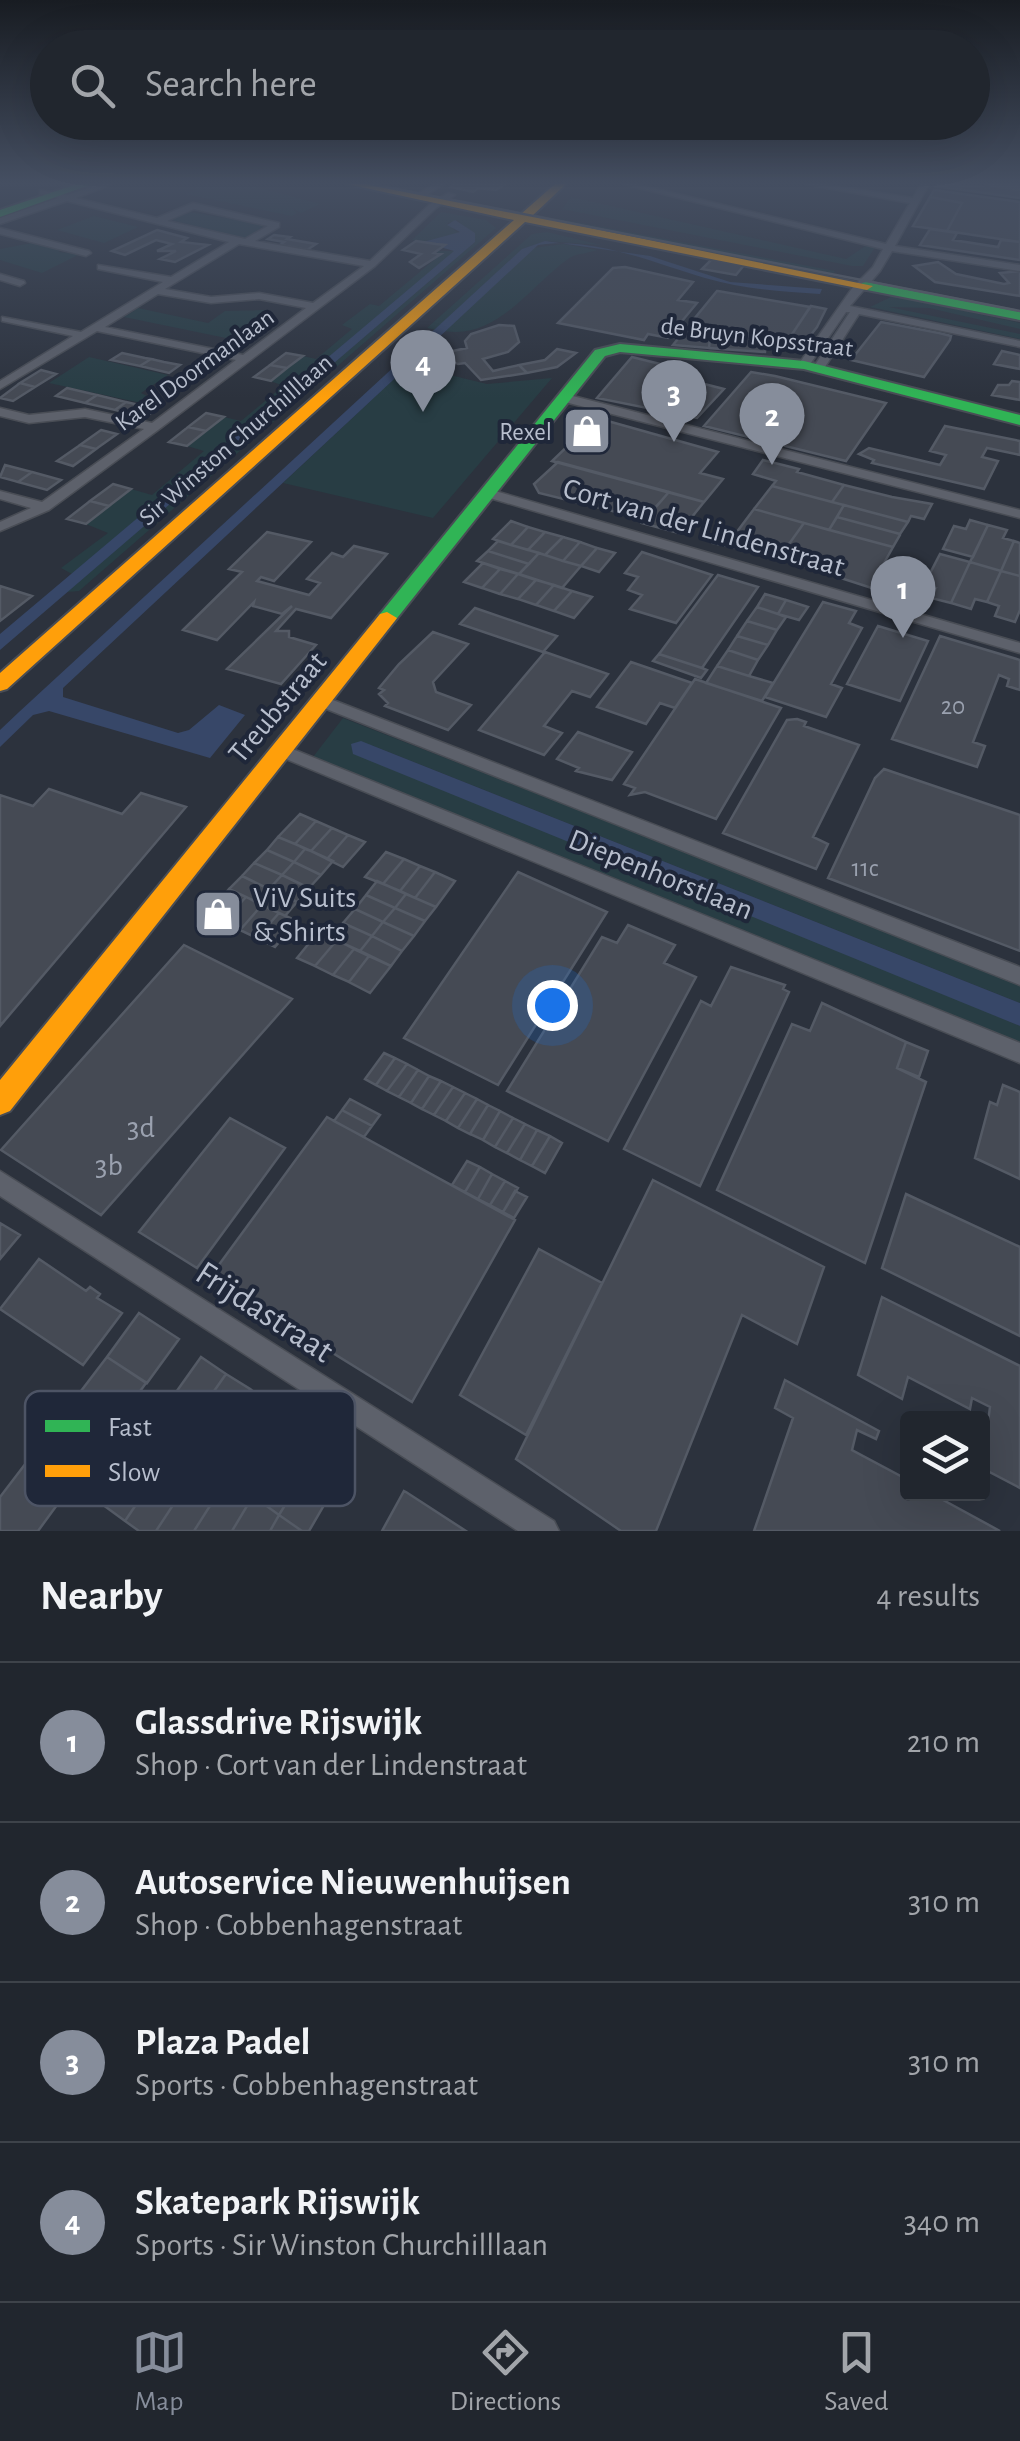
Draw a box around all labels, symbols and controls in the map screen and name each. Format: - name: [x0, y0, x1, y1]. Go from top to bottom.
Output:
- search box: [30, 30, 990, 140]
- icon: search: [65, 58, 120, 113]
- text: Search here: [145, 66, 317, 104]
- street label: Karel Doormanlaan: [111, 304, 279, 436]
- street label: de Bruyn Kopsstraat: [659, 313, 854, 362]
- pin: 4: [390, 330, 456, 412]
- street label: Sir Winston Churchilllaan: [135, 350, 337, 531]
- pin: 3: [642, 360, 706, 442]
- pin: 2: [740, 382, 804, 465]
- shop icon: Rexel: [561, 405, 613, 457]
- place label: Rexel: [499, 420, 552, 445]
- street label: Cort van der Lindenstraat: [560, 473, 848, 583]
- pin: 1: [870, 556, 936, 638]
- street label: Treubstraat: [223, 646, 333, 769]
- house number: 20: [941, 694, 965, 719]
- street label: Diepenhorstlaan: [564, 824, 757, 925]
- house number: 11c: [852, 856, 879, 881]
- place label: ViV Suits & Shirts: [253, 883, 356, 947]
- shop icon: ViV Suits & Shirts: [192, 888, 244, 940]
- your location: [527, 980, 578, 1031]
- house number: 3d: [127, 1113, 155, 1143]
- house number: 3b: [95, 1151, 123, 1181]
- street label: Frijdastraat: [189, 1255, 339, 1369]
- legend: [25, 1391, 355, 1506]
- map controls: [900, 1411, 990, 1501]
- button: layers: [900, 1411, 990, 1501]
- text: Fast: [108, 1414, 152, 1442]
- text: Slow: [108, 1459, 160, 1487]
- text: Nearby: [40, 1575, 163, 1617]
- text: 4 results: [876, 1580, 980, 1612]
- text: Glassdrive Rijswijk: [135, 1704, 422, 1742]
- text: 1: [67, 1726, 78, 1758]
- text: 210 m: [907, 1726, 980, 1758]
- text: Shop · Cort van der Lindenstraat: [135, 1749, 527, 1781]
- text: Autoservice Nieuwenhuijsen: [135, 1864, 571, 1902]
- text: 2: [65, 1886, 80, 1918]
- text: 310 m: [908, 1886, 980, 1918]
- text: Shop · Cobbenhagenstraat: [135, 1909, 462, 1941]
- text: Plaza Padel: [135, 2024, 311, 2062]
- text: 3: [66, 2046, 79, 2078]
- text: 310 m: [908, 2046, 980, 2078]
- text: Sports · Cobbenhagenstraat: [135, 2069, 478, 2101]
- text: Skatepark Rijswijk: [135, 2184, 420, 2222]
- text: 4: [64, 2206, 81, 2238]
- text: 340 m: [904, 2206, 980, 2238]
- text: Sports · Sir Winston Churchilllaan: [135, 2229, 548, 2261]
- tab: Map: [132, 2325, 187, 2419]
- tab: Directions: [450, 2325, 561, 2419]
- tab: Saved: [824, 2325, 888, 2419]

